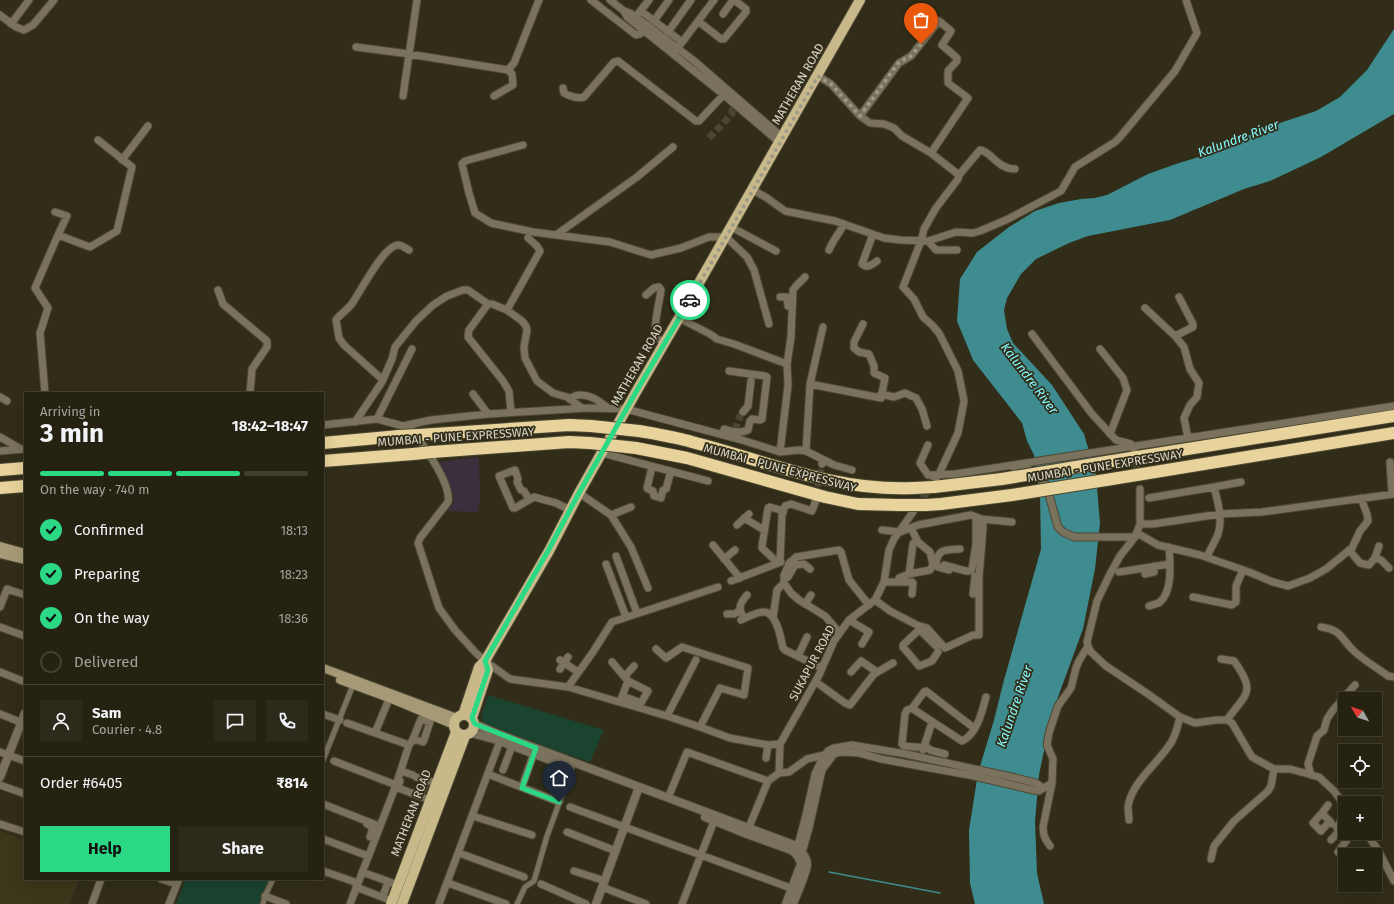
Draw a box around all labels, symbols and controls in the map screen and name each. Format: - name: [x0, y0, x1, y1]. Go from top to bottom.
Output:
- pin: [904, 3, 938, 44]
- icon: bag: [910, 9, 932, 31]
- street label: MATHERAN ROAD: [769, 40, 827, 127]
- water label: Kalundre River: [1196, 116, 1282, 160]
- courier: [670, 280, 710, 320]
- icon: car: [679, 289, 701, 311]
- street label: MATHERAN ROAD: [608, 321, 666, 408]
- water label: Kalundre River: [998, 340, 1062, 418]
- text: Arriving in: [40, 404, 100, 419]
- text: 18:42–18:47: [232, 417, 308, 435]
- text: 3 min: [40, 418, 104, 449]
- street label: MUMBAI - PUNE EXPRESSWAY: [377, 425, 535, 449]
- street label: MUMBAI - PUNE EXPRESSWAY: [702, 441, 858, 495]
- street label: MUMBAI - PUNE EXPRESSWAY: [1026, 447, 1184, 485]
- text: On the way · 740 m: [40, 482, 149, 497]
- icon: check: [40, 519, 62, 541]
- text: Confirmed: [74, 521, 144, 539]
- text: 18:13: [280, 523, 308, 538]
- icon: check: [40, 563, 62, 585]
- text: Preparing: [74, 565, 139, 583]
- text: 18:23: [279, 567, 308, 582]
- icon: check: [40, 607, 62, 629]
- text: On the way: [74, 609, 149, 627]
- text: 18:36: [279, 611, 308, 626]
- street label: SUKAPUR ROAD: [786, 623, 838, 703]
- text: Delivered: [74, 653, 138, 671]
- water label: Kalundre River: [994, 662, 1036, 749]
- north arrow: [1338, 692, 1382, 736]
- map controls: [1338, 692, 1382, 892]
- button: person: [40, 700, 82, 742]
- button: chat: [214, 700, 256, 742]
- button: phone: [266, 700, 308, 742]
- text: Sam: [92, 704, 121, 722]
- text: Courier · 4.8: [92, 722, 162, 737]
- button: locate: [1338, 744, 1382, 788]
- pin: [542, 761, 576, 802]
- street label: MATHERAN ROAD: [388, 767, 434, 858]
- icon: home: [548, 767, 570, 789]
- text: Order #6405: [40, 774, 122, 792]
- text: ₹814: [276, 774, 308, 792]
- button: +: [1338, 796, 1382, 840]
- button: Help: [40, 826, 170, 872]
- button: Share: [178, 826, 308, 872]
- button: −: [1338, 848, 1382, 892]

